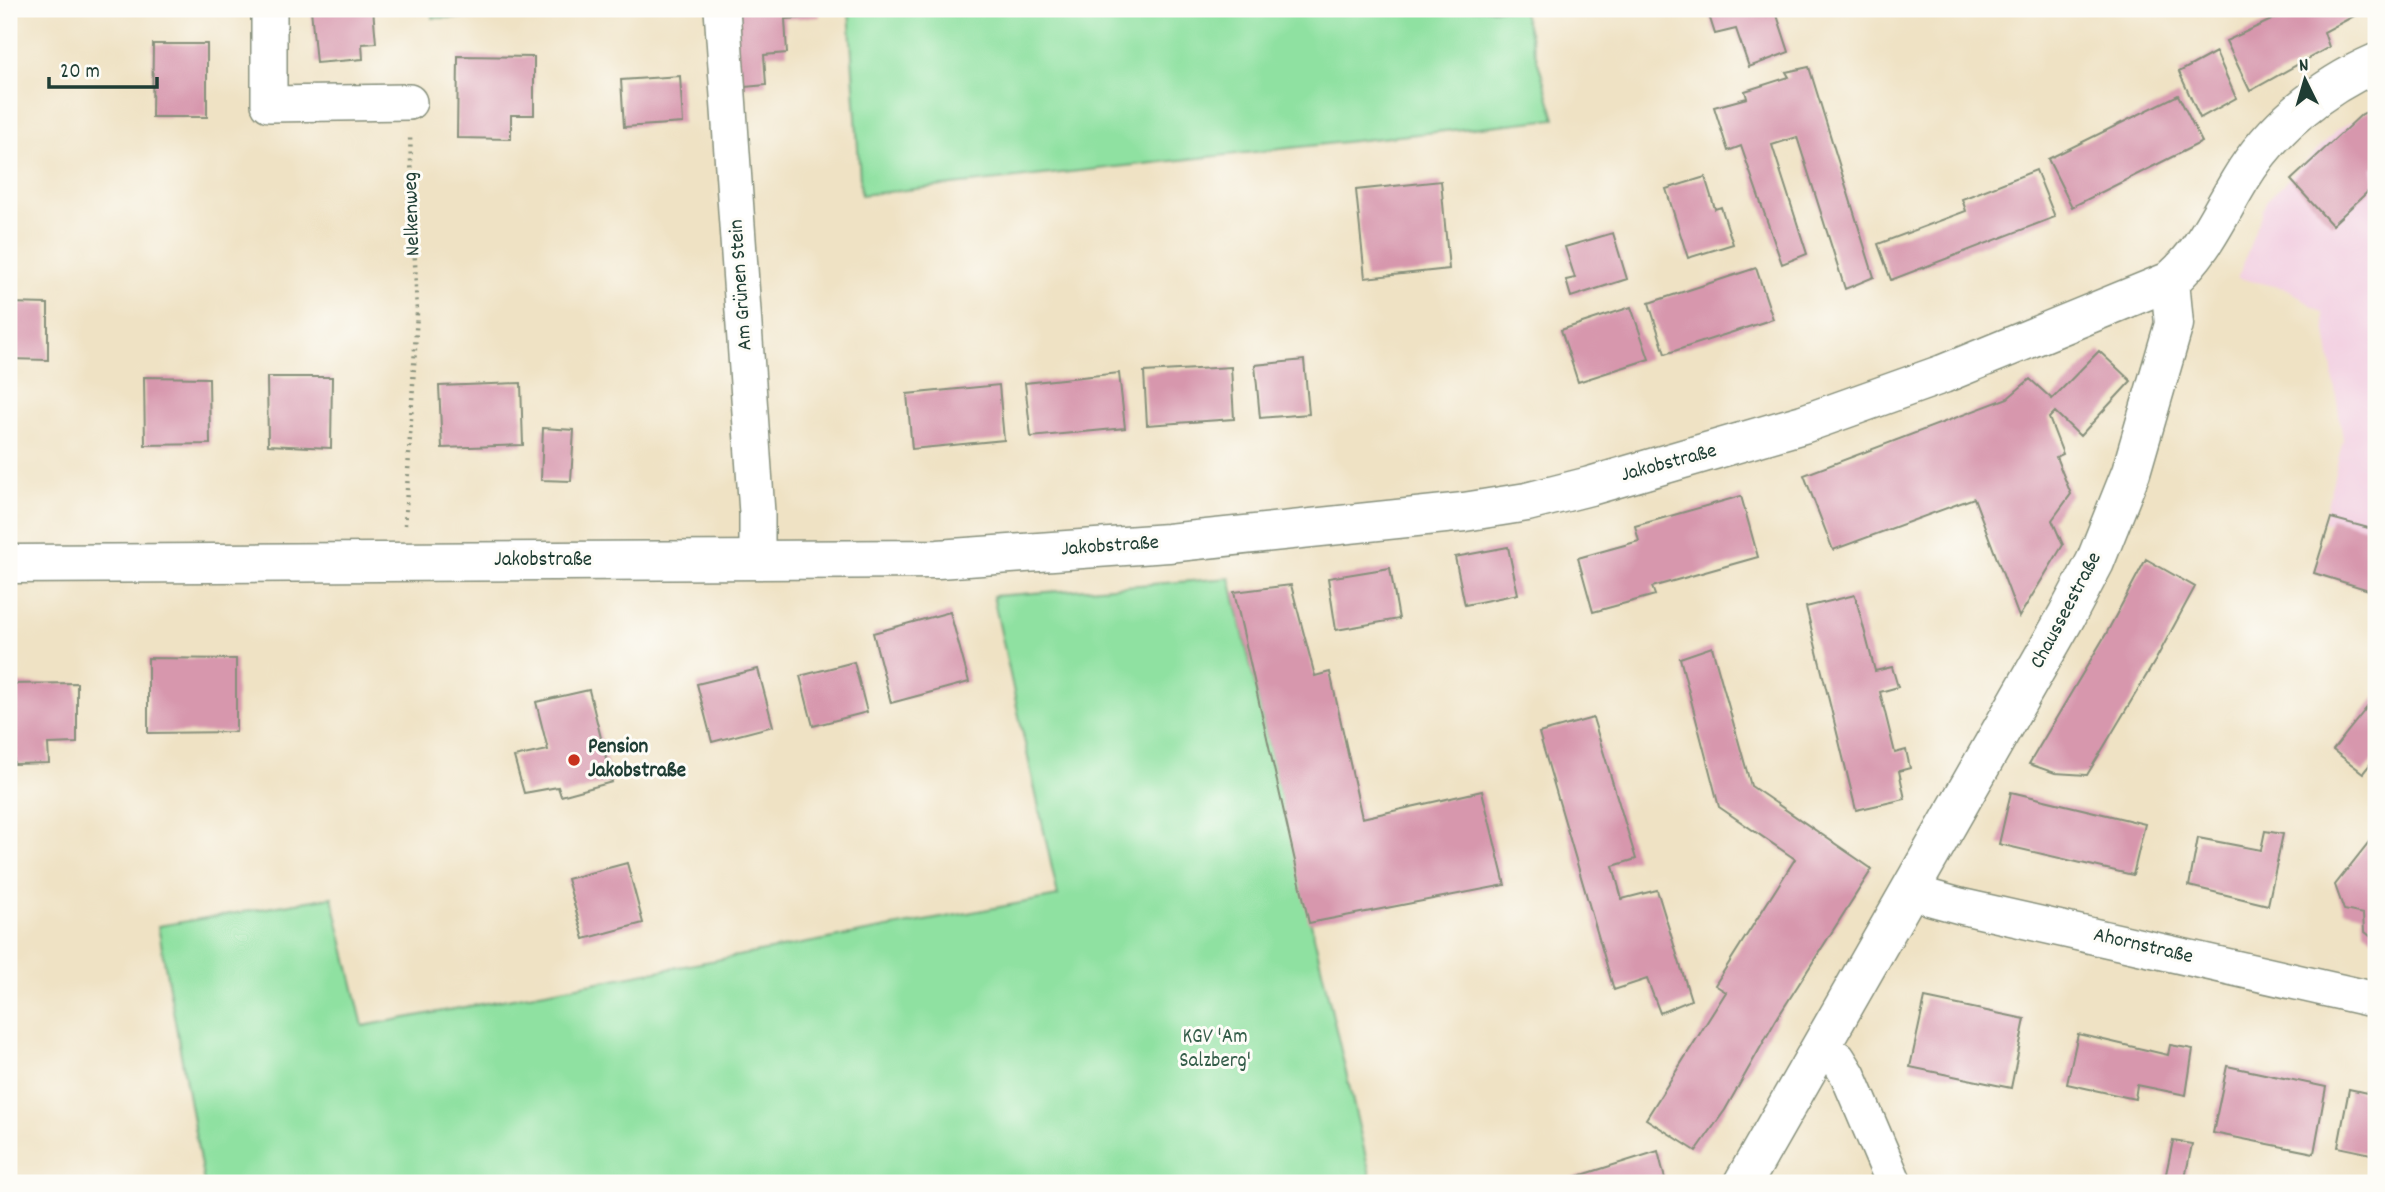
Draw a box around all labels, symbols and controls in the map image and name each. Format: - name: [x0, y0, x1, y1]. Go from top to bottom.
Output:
- scale bar: [49, 46, 158, 90]
- north arrow: [2270, 46, 2340, 116]
- text: N: [2298, 53, 2310, 80]
- text: 20 m: [60, 58, 100, 88]
- street label: Nelkenweg: [397, 171, 429, 257]
- street label: Am Grünen Stein: [722, 218, 762, 352]
- street label: Jakobstraße: [1618, 437, 1720, 491]
- street label: Jakobstraße: [1060, 529, 1160, 565]
- street label: Jakobstraße: [494, 546, 592, 576]
- street label: Chausseestraße: [2024, 547, 2110, 675]
- place label: Pension Jakobstraße: [588, 733, 686, 787]
- marker: Pension Jakobstraße: [566, 752, 582, 768]
- street label: Ahornstraße: [2090, 921, 2196, 973]
- park label: KGV 'Am Salzberg': [1179, 1023, 1251, 1077]

